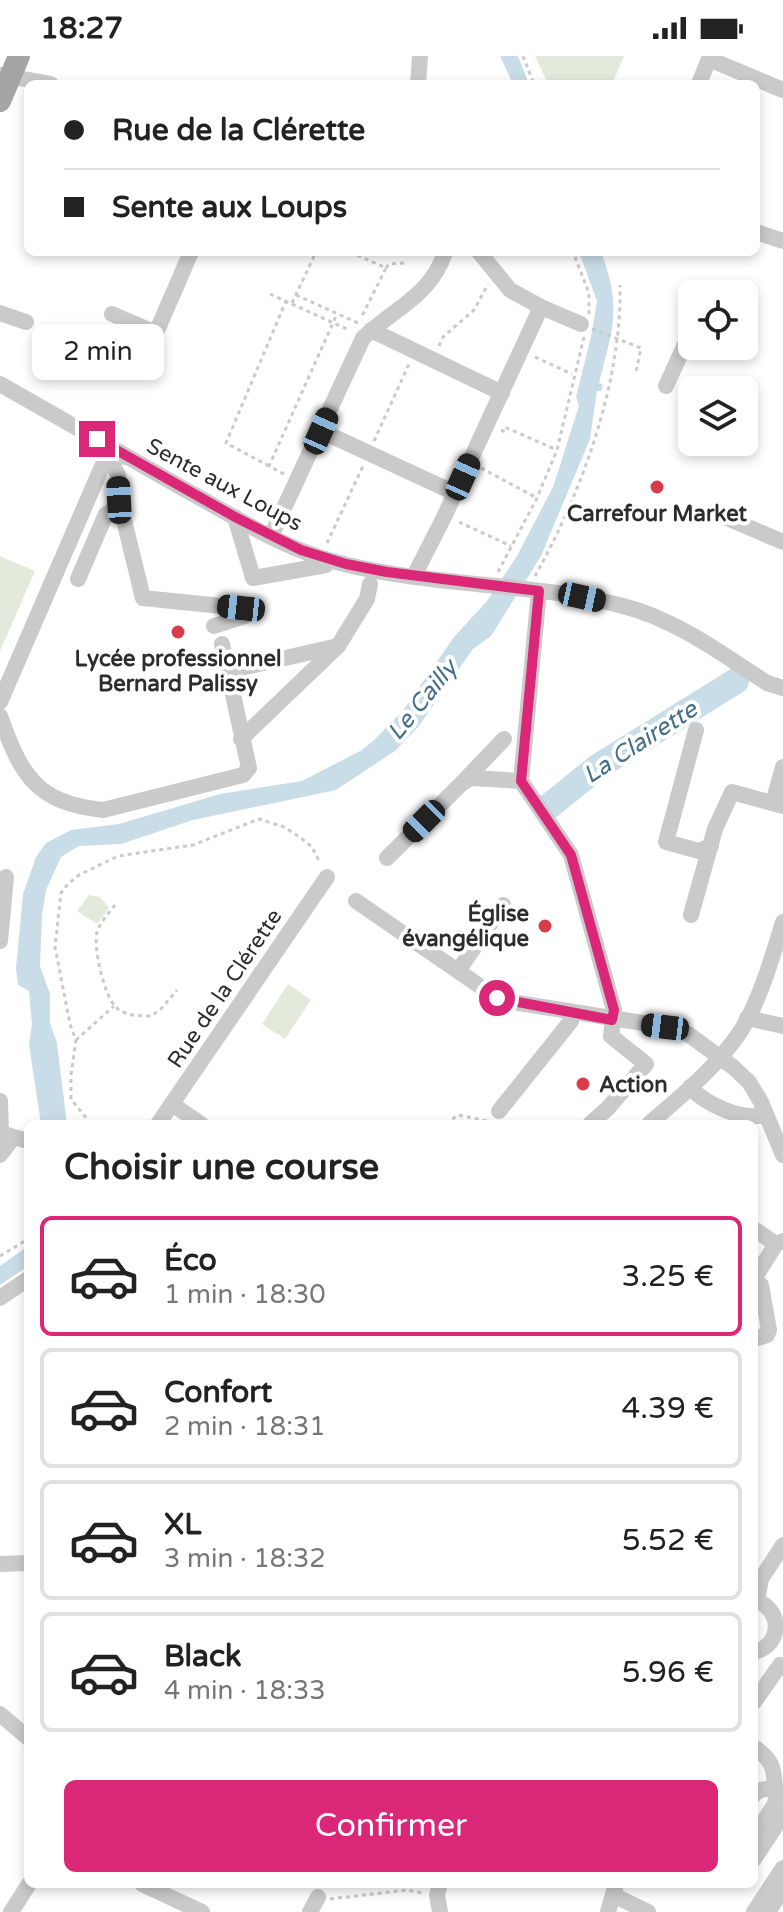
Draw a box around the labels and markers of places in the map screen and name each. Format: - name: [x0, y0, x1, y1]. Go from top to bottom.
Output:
- marker: Carrefour Market: [648, 478, 666, 496]
- place label: Carrefour Market: [567, 501, 748, 527]
- marker: Lycée professionnel Bernard Palissy: [169, 623, 187, 641]
- place label: Lycée professionnel Bernard Palissy: [75, 646, 281, 697]
- place label: Église évangélique: [402, 900, 529, 952]
- marker: Église évangélique: [536, 917, 554, 935]
- place label: Action: [599, 1072, 668, 1098]
- marker: Action: [574, 1075, 592, 1093]

